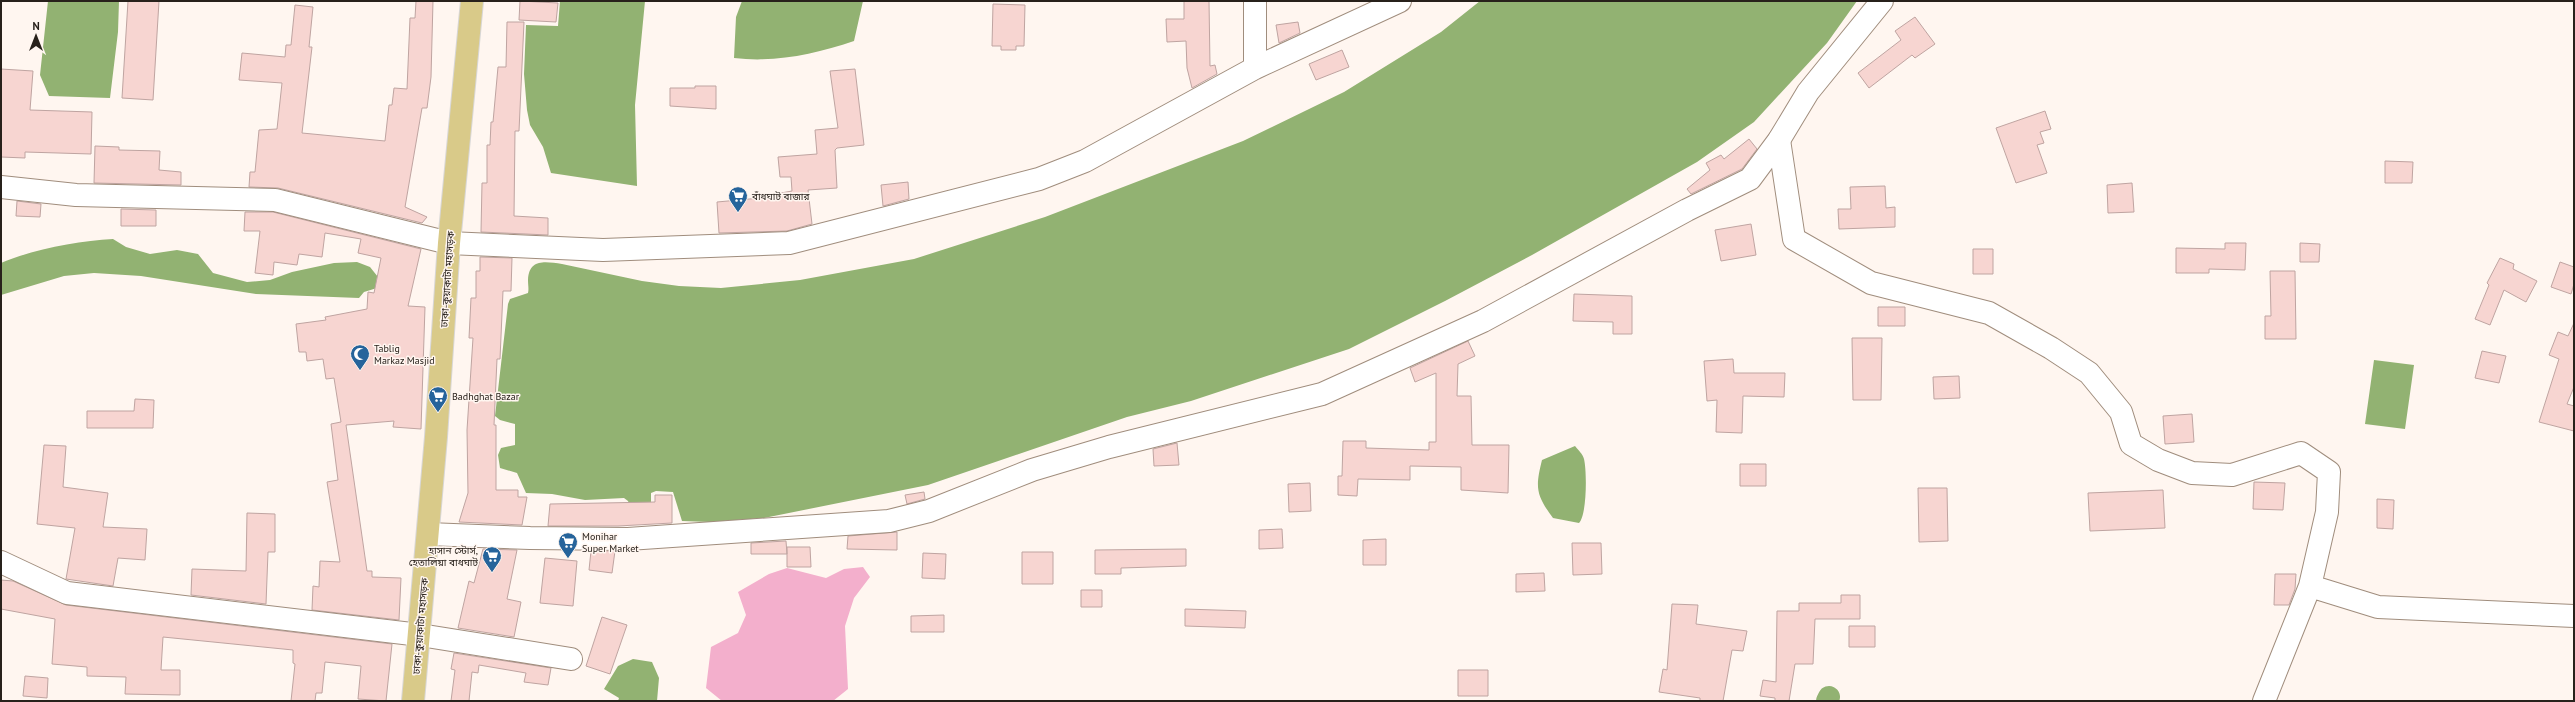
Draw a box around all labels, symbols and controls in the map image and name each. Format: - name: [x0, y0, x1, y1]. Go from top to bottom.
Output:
- north arrow: [16, 16, 56, 56]
- text: N: [32, 19, 40, 33]
- supermarket icon: বাঁধঘাট বাজার: [727, 185, 749, 213]
- place label: বাঁধঘাট বাজার: [751, 190, 810, 203]
- street label: ঢাকা-কুয়াকাটা মহাসড়ক: [438, 230, 457, 329]
- place label: Tablig Markaz Masjid: [374, 342, 435, 367]
- mosque icon: Tablig Markaz Masjid: [349, 343, 371, 371]
- supermarket icon: Badhghat Bazar: [427, 385, 449, 413]
- place label: Badhghat Bazar: [452, 390, 520, 403]
- place label: Monihar Super Market: [582, 530, 639, 555]
- supermarket icon: Monihar Super Market: [557, 531, 579, 559]
- place label: হাসান স্টোর্স, হেতালিয়া বাধঘাট: [409, 544, 479, 569]
- supermarket icon: হাসান স্টোর্স, হেতালিয়া বাধঘাট: [481, 545, 503, 573]
- street label: ঢাকা-কুয়াকাটা মহাসড়ক: [410, 576, 431, 676]

